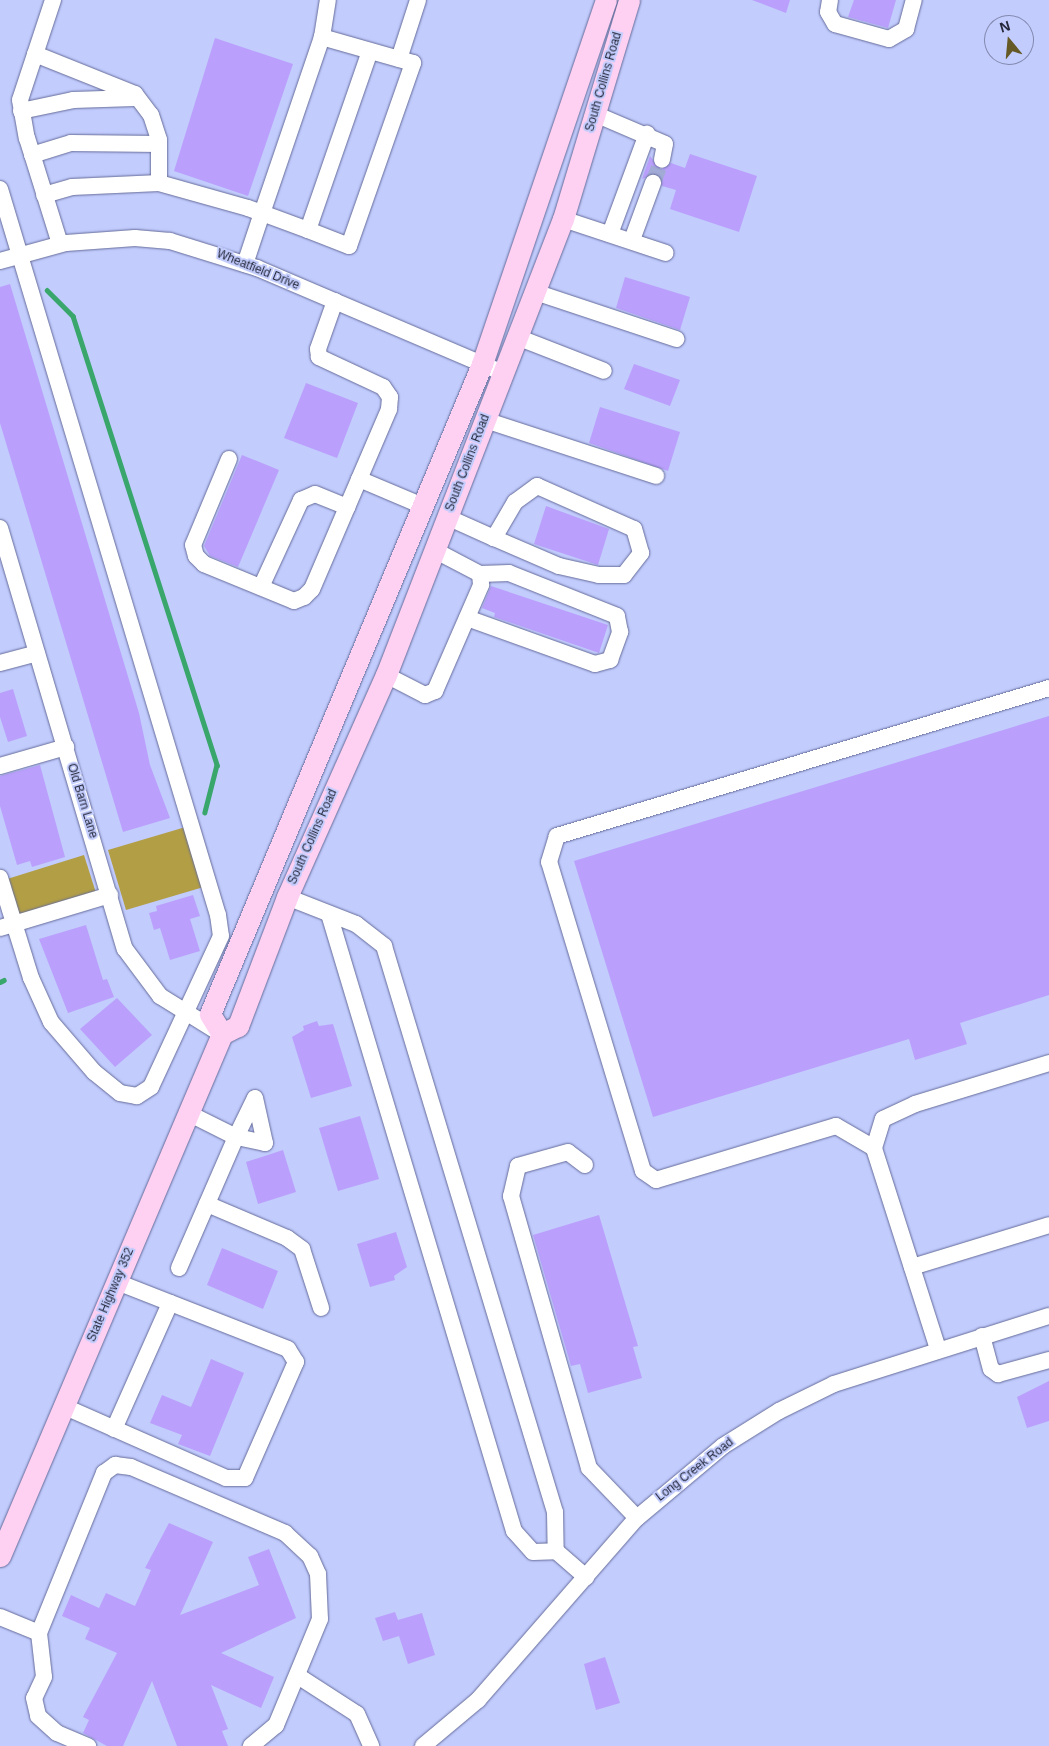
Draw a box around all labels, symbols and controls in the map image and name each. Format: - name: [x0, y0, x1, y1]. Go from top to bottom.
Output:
- north arrow: [984, 15, 1034, 65]
- text: N: [998, 17, 1012, 36]
- street label: South Collins Road: [583, 31, 625, 133]
- street label: Wheatfield Drive: [214, 247, 302, 293]
- street label: South Collins Road: [443, 412, 493, 514]
- street label: Old Barn Lane: [64, 762, 100, 840]
- street label: South Collins Road: [286, 787, 340, 887]
- street label: State Highway 352: [85, 1246, 137, 1344]
- street label: Long Creek Road: [654, 1435, 736, 1505]

